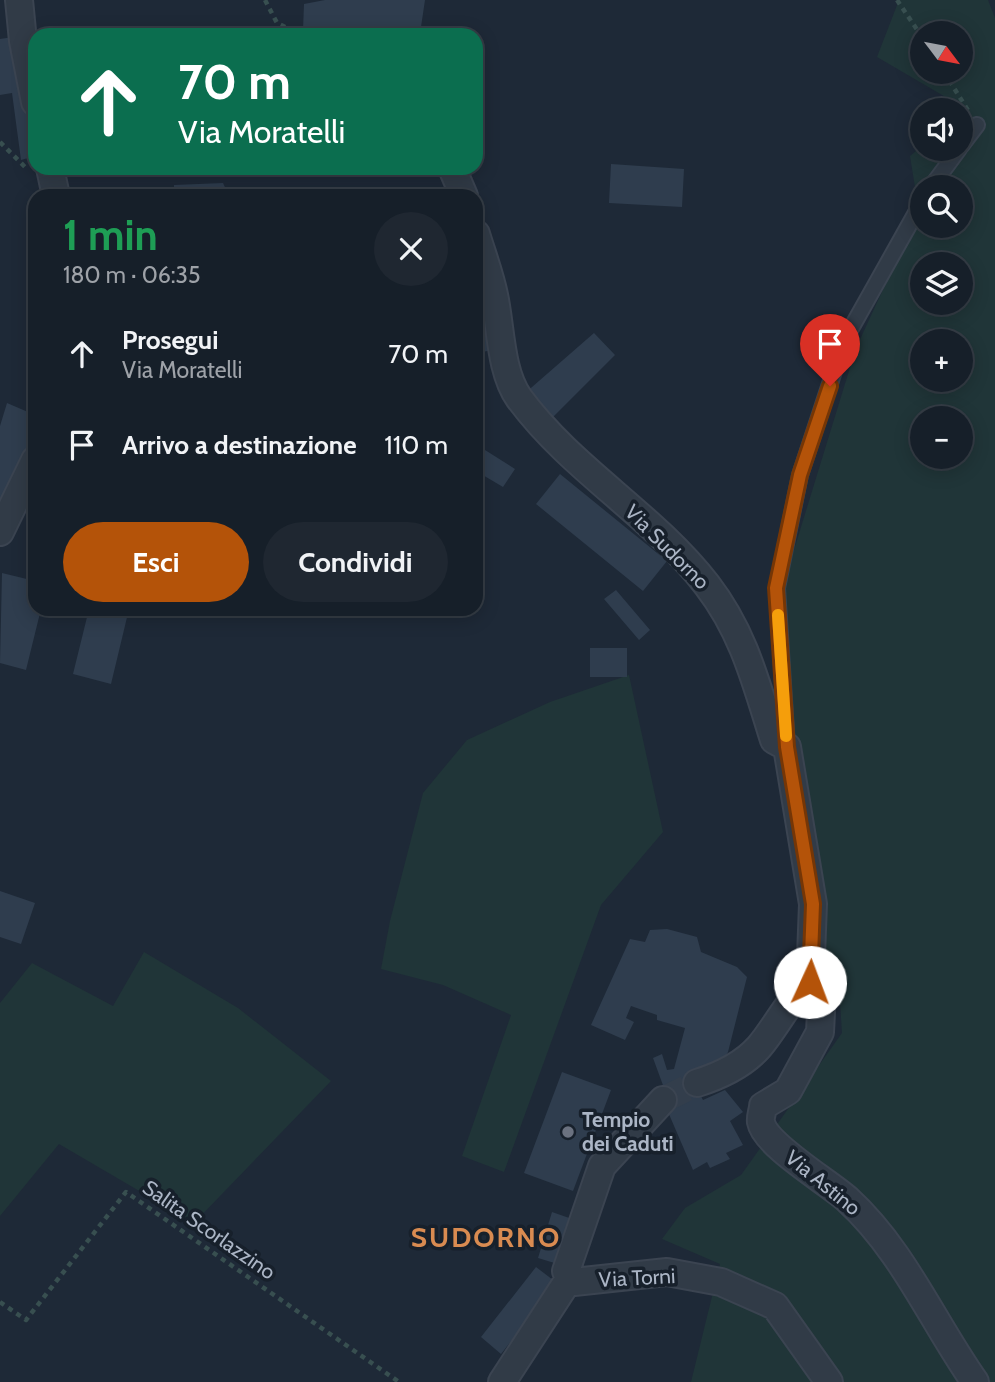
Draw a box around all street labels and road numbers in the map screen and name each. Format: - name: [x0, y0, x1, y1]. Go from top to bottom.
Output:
- street label: Via Sudorno: [620, 499, 715, 594]
- street label: Via Astino: [781, 1145, 866, 1220]
- street label: Salita Scorlazzino: [138, 1175, 280, 1285]
- street label: Via Torni: [598, 1263, 676, 1292]

